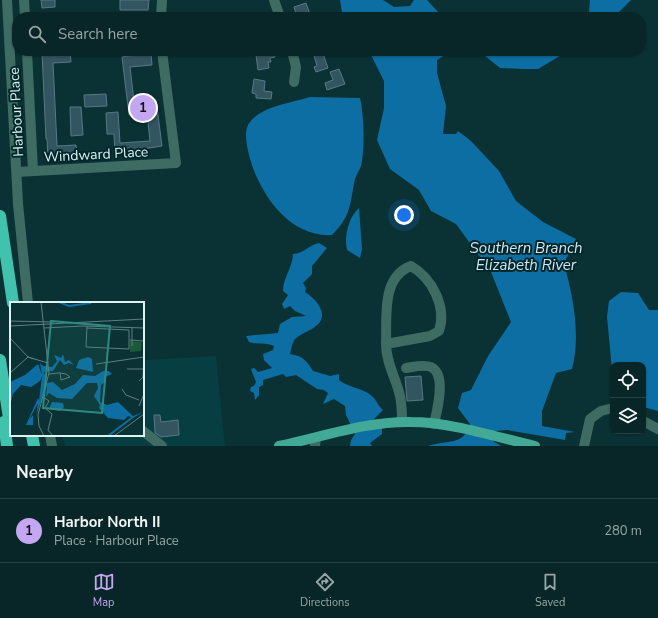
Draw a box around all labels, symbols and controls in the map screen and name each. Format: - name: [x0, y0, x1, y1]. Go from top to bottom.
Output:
- search box: [12, 12, 646, 56]
- icon: search: [26, 23, 48, 45]
- text: Search here: [58, 24, 138, 44]
- street label: Harbour Place: [5, 67, 28, 157]
- pin: 1: [130, 93, 156, 123]
- street label: Windward Place: [43, 142, 149, 167]
- your location: [394, 205, 414, 225]
- water label: Southern Branch Elizabeth River: [470, 238, 582, 275]
- inset map: [10, 302, 144, 436]
- map controls: [610, 362, 646, 434]
- button: locate: [610, 362, 646, 398]
- button: layers: [610, 398, 646, 434]
- text: Nearby: [16, 461, 73, 484]
- text: Harbor North II: [54, 512, 160, 532]
- text: 1: [25, 522, 33, 540]
- text: 280 m: [604, 522, 642, 540]
- text: Place · Harbour Place: [54, 532, 179, 550]
- tab: Map: [93, 571, 115, 610]
- tab: Directions: [300, 571, 350, 610]
- tab: Saved: [535, 571, 565, 610]

